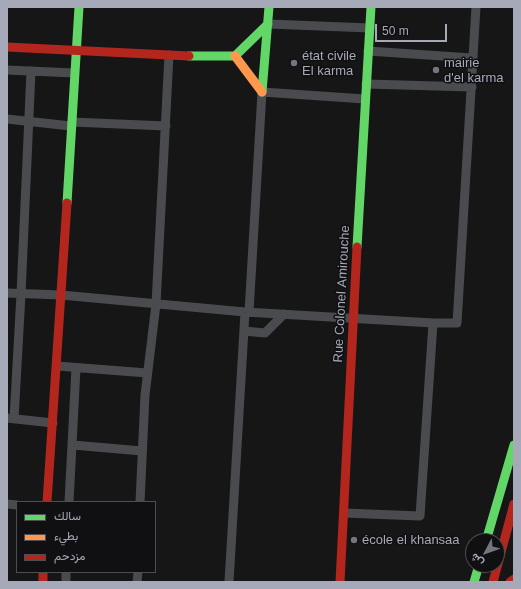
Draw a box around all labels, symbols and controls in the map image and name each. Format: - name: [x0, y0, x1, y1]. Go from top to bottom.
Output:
- scale bar: [377, 16, 449, 42]
- text: 50 m: [382, 24, 409, 38]
- place label: état civile El karma: [302, 48, 356, 79]
- place label: mairie d'el karma: [444, 55, 504, 86]
- marker: état civile El karma: [289, 58, 299, 68]
- marker: mairie d'el karma: [431, 65, 441, 75]
- street label: Rue Colonel Amirouche: [331, 225, 353, 363]
- legend: [16, 501, 156, 573]
- text: سالك: [54, 509, 81, 523]
- text: بطيء: [54, 529, 78, 543]
- place label: école el khansaa: [362, 532, 460, 548]
- north arrow: [465, 533, 505, 573]
- marker: école el khansaa: [349, 535, 359, 545]
- text: مزدحم: [54, 549, 85, 563]
- text: ش: [468, 551, 486, 569]

